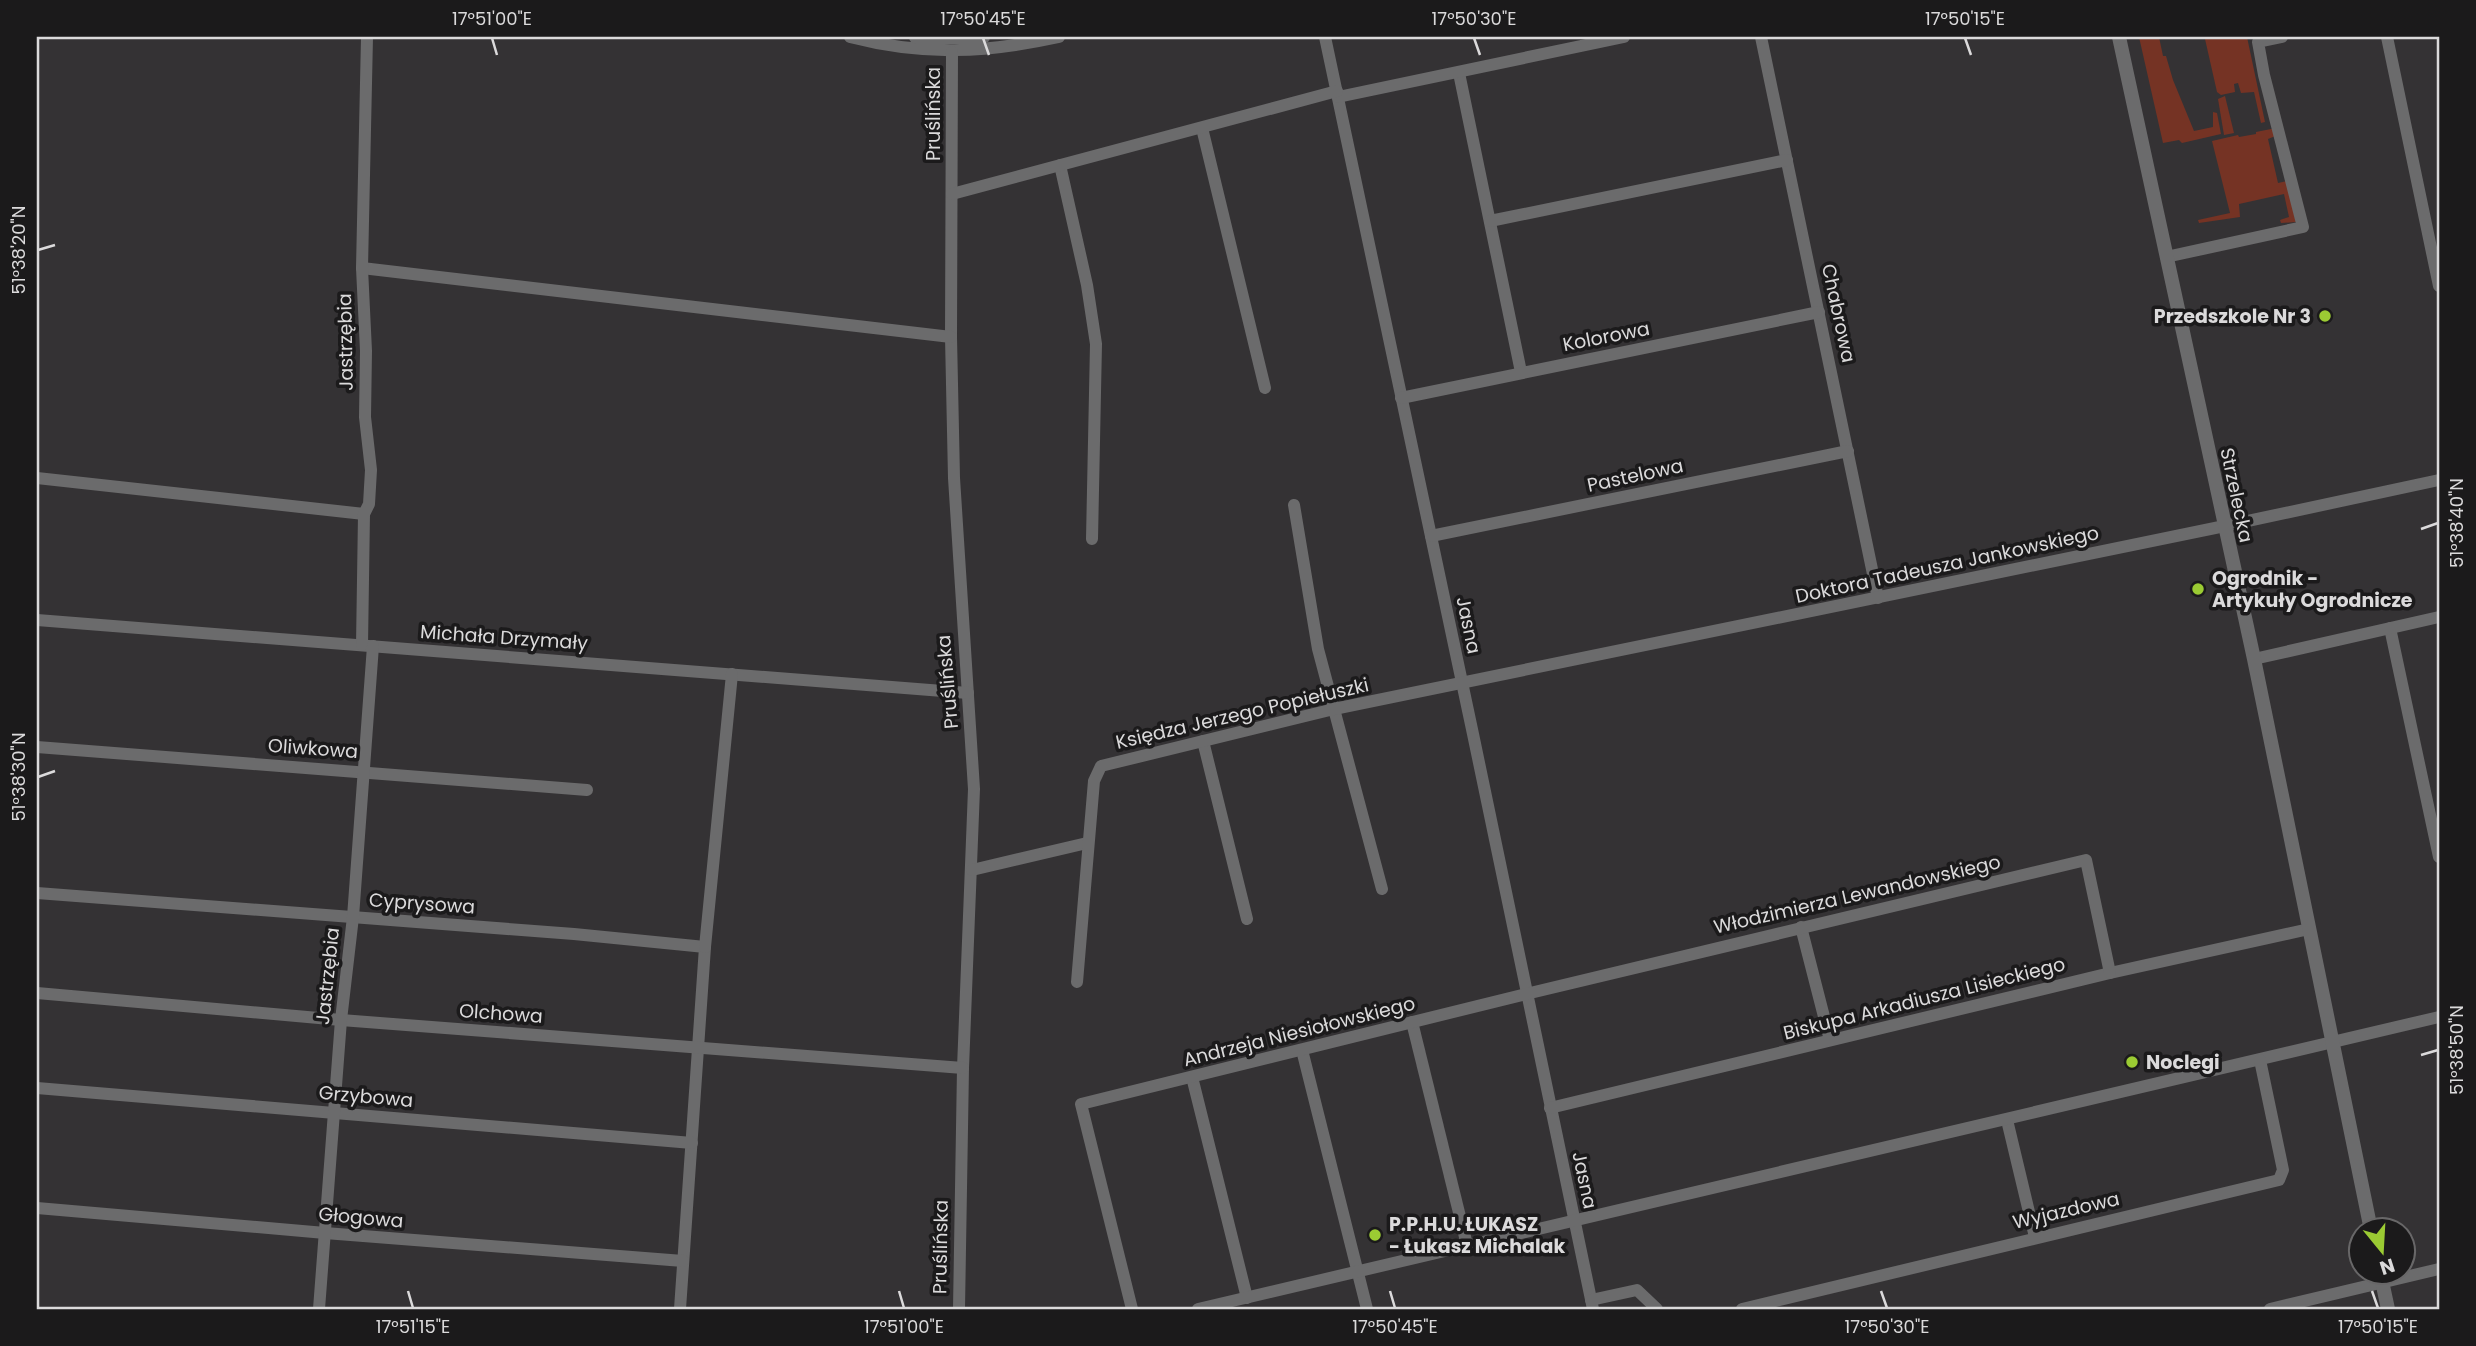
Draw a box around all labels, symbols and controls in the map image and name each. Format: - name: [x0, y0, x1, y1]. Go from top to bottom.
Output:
- text: 17°51'00"E: [452, 6, 532, 31]
- text: 17°50'45"E: [940, 6, 1026, 31]
- text: 17°50'30"E: [1432, 6, 1516, 31]
- text: 17°50'15"E: [1925, 6, 2005, 31]
- street label: Pruślińska: [920, 67, 947, 161]
- text: 51°38'20"N: [6, 206, 31, 294]
- street label: Chabrowa: [1815, 261, 1862, 365]
- street label: Jastrzębia: [331, 293, 360, 391]
- place label: Przedszkole Nr 3: [2154, 303, 2311, 330]
- marker: Przedszkole Nr 3: [2317, 308, 2333, 324]
- street label: Kolorowa: [1560, 315, 1652, 358]
- street label: Strzelecka: [2213, 445, 2260, 545]
- street label: Pastelowa: [1585, 452, 1686, 499]
- text: 51°38'40"N: [2444, 478, 2469, 568]
- street label: Doktora Tadeusza Jankowskiego: [1793, 519, 2101, 610]
- place label: Ogrodnik - Artykuły Ogrodnicze: [2212, 565, 2413, 614]
- marker: Ogrodnik - Artykuły Ogrodnicze: [2190, 581, 2206, 597]
- street label: Jasna: [1449, 594, 1488, 656]
- street label: Michała Drzymały: [419, 618, 589, 657]
- street label: Pruślińska: [930, 634, 965, 730]
- street label: Księdza Jerzego Popiełuszki: [1113, 671, 1371, 756]
- text: 51°38'30"N: [6, 732, 31, 822]
- street label: Oliwkowa: [267, 732, 359, 765]
- street label: Włodzimierza Lewandowskiego: [1711, 848, 2003, 941]
- street label: Cyprysowa: [368, 886, 476, 921]
- street label: Jastrzębia: [309, 926, 346, 1026]
- street label: Biskupa Arkadiusza Lisieckiego: [1780, 950, 2068, 1047]
- street label: Andrzeja Niesiołowskiego: [1180, 990, 1418, 1073]
- street label: Olchowa: [458, 997, 544, 1030]
- text: 51°38'50"N: [2444, 1005, 2469, 1095]
- place label: Noclegi: [2146, 1049, 2220, 1076]
- marker: Noclegi: [2124, 1054, 2140, 1070]
- street label: Grzybowa: [318, 1079, 414, 1114]
- street label: Jasna: [1565, 1149, 1604, 1211]
- street label: Wyjazdowa: [2010, 1185, 2122, 1236]
- street label: Głogowa: [317, 1200, 405, 1235]
- street label: Pruślińska: [926, 1200, 955, 1294]
- place label: P.P.H.U. ŁUKASZ - Łukasz Michalak: [1389, 1211, 1566, 1260]
- north arrow: [2346, 1216, 2416, 1286]
- marker: P.P.H.U. ŁUKASZ - Łukasz Michalak: [1367, 1227, 1383, 1243]
- text: N: [2376, 1252, 2398, 1282]
- text: 17°51'15"E: [376, 1314, 450, 1339]
- text: 17°51'00"E: [864, 1314, 944, 1339]
- text: 17°50'45"E: [1352, 1314, 1438, 1339]
- text: 17°50'30"E: [1845, 1314, 1929, 1339]
- text: 17°50'15"E: [2338, 1314, 2418, 1339]

